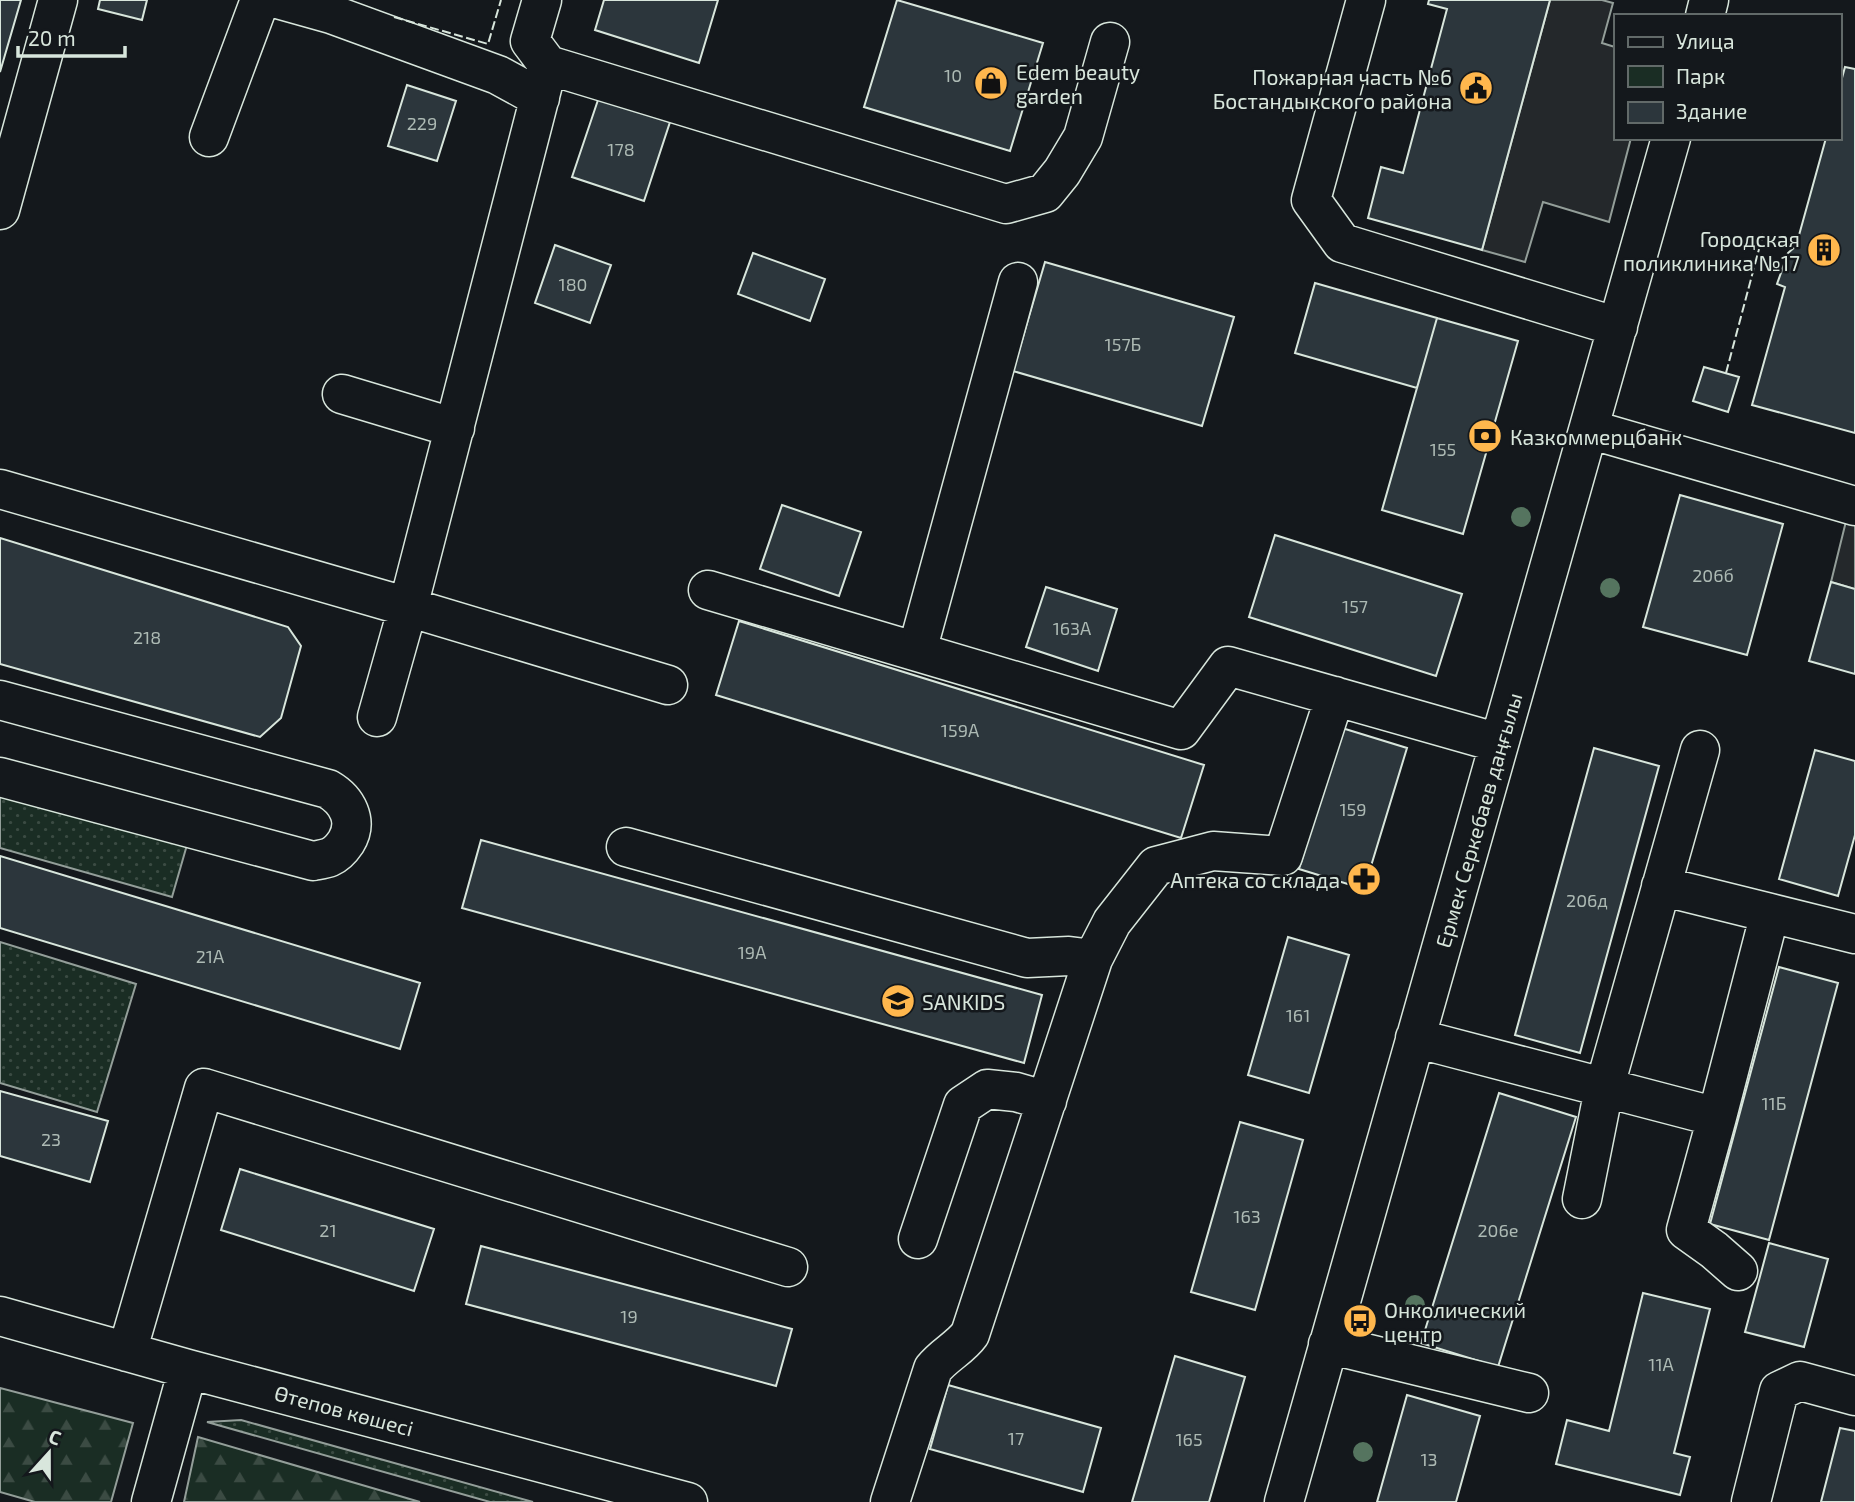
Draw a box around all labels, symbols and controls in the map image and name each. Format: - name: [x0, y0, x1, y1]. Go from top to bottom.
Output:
- scale bar: [18, 14, 124, 58]
- legend: [1614, 14, 1841, 140]
- text: 20 m: [28, 25, 76, 50]
- text: Улица: [1676, 28, 1735, 53]
- place label: Edem beauty garden: [1016, 59, 1140, 108]
- text: Парк: [1676, 63, 1725, 88]
- house number: 10: [944, 64, 962, 86]
- shop icon: Edem beauty garden: [972, 64, 1010, 102]
- place label: Пожарная часть №6 Бостандыкского района: [1213, 64, 1452, 113]
- public building icon: Пожарная часть №6 Бостандыкского района: [1457, 69, 1495, 107]
- text: Здание: [1676, 98, 1747, 123]
- house number: 229: [407, 112, 437, 134]
- house number: 178: [607, 138, 635, 160]
- place label: Городская поликлиника №17: [1623, 226, 1800, 275]
- building icon: Городская поликлиника №17: [1805, 231, 1843, 269]
- house number: 180: [559, 273, 587, 295]
- house number: 157Б: [1105, 333, 1141, 355]
- bank icon: Казкоммерцбанк: [1466, 417, 1504, 455]
- place label: Казкоммерцбанк: [1510, 424, 1682, 449]
- house number: 155: [1430, 438, 1456, 460]
- house number: 206б: [1692, 564, 1734, 586]
- house number: 157: [1342, 595, 1368, 617]
- house number: 163А: [1053, 617, 1092, 639]
- house number: 218: [133, 626, 161, 648]
- street label: Ермек Серкебаев даңғылы: [1430, 690, 1526, 950]
- house number: 159А: [941, 719, 980, 741]
- house number: 159: [1339, 798, 1367, 820]
- pharmacy icon: Аптека со склада: [1345, 860, 1383, 898]
- place label: Аптека со склада: [1170, 867, 1340, 892]
- house number: 206д: [1566, 889, 1608, 911]
- house number: 19А: [738, 941, 767, 963]
- house number: 21А: [196, 945, 225, 967]
- school or university icon: SANKIDS: [879, 982, 917, 1020]
- place label: SANKIDS: [922, 989, 1005, 1014]
- house number: 161: [1286, 1004, 1310, 1026]
- house number: 11Б: [1761, 1092, 1787, 1114]
- house number: 23: [41, 1128, 61, 1150]
- house number: 163: [1233, 1205, 1261, 1227]
- house number: 21: [319, 1219, 337, 1241]
- house number: 206е: [1478, 1219, 1519, 1241]
- place label: Онколический центр: [1384, 1297, 1526, 1346]
- bus stop icon: Онколический центр: [1341, 1302, 1379, 1340]
- house number: 19: [620, 1305, 638, 1327]
- house number: 11А: [1648, 1353, 1675, 1375]
- street label: Өтепов көшесі: [272, 1379, 416, 1441]
- north arrow: [14, 1418, 84, 1488]
- text: С: [46, 1424, 65, 1449]
- house number: 17: [1008, 1427, 1024, 1449]
- house number: 165: [1175, 1428, 1203, 1450]
- house number: 13: [1420, 1448, 1438, 1470]

